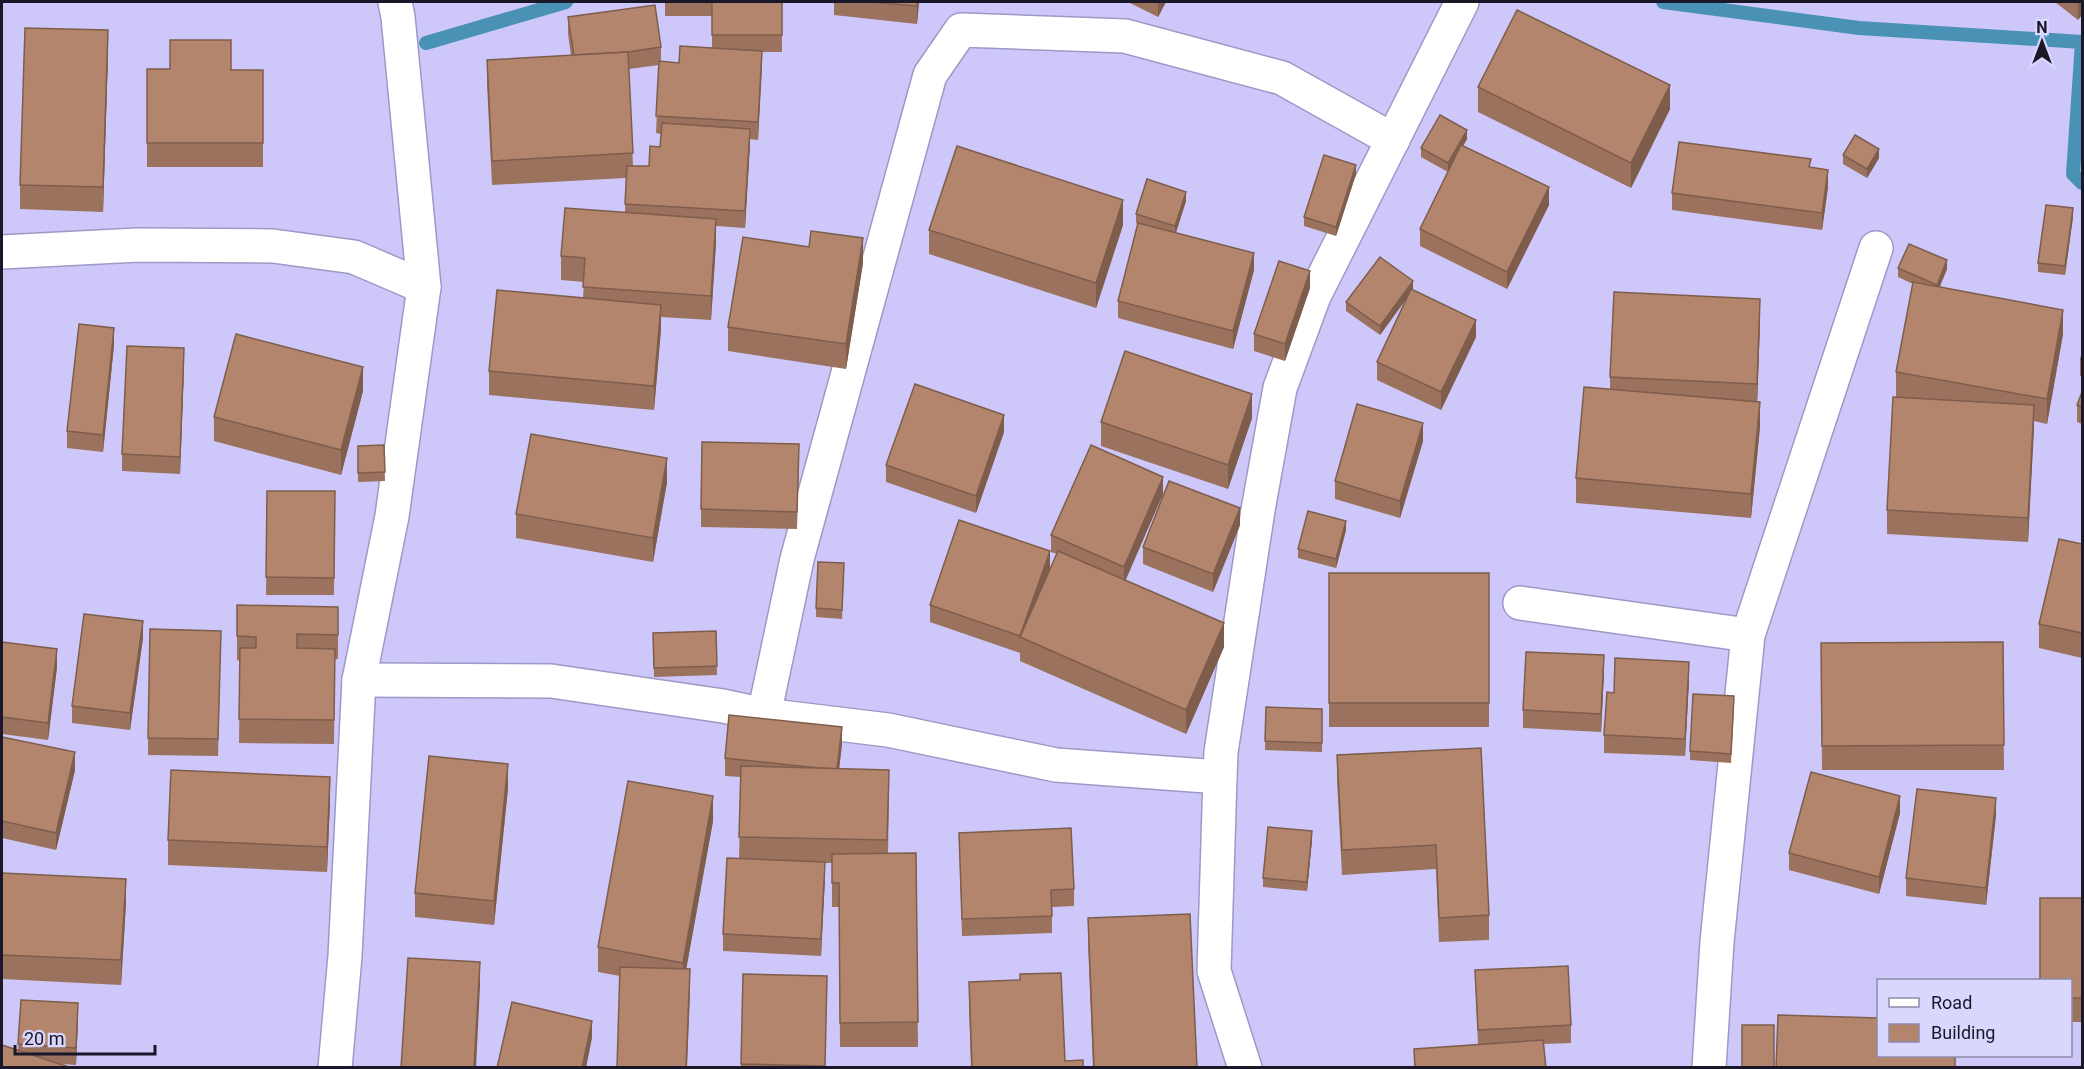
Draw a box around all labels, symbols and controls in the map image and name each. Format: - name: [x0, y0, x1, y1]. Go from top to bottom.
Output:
- north arrow: [2012, 12, 2072, 72]
- text: N: [2036, 18, 2048, 37]
- legend: [1877, 979, 2072, 1057]
- text: Road: [1931, 992, 1972, 1013]
- scale bar: [15, 1018, 154, 1056]
- text: Building: [1931, 1022, 1995, 1043]
- text: 20 m: [24, 1028, 64, 1049]

